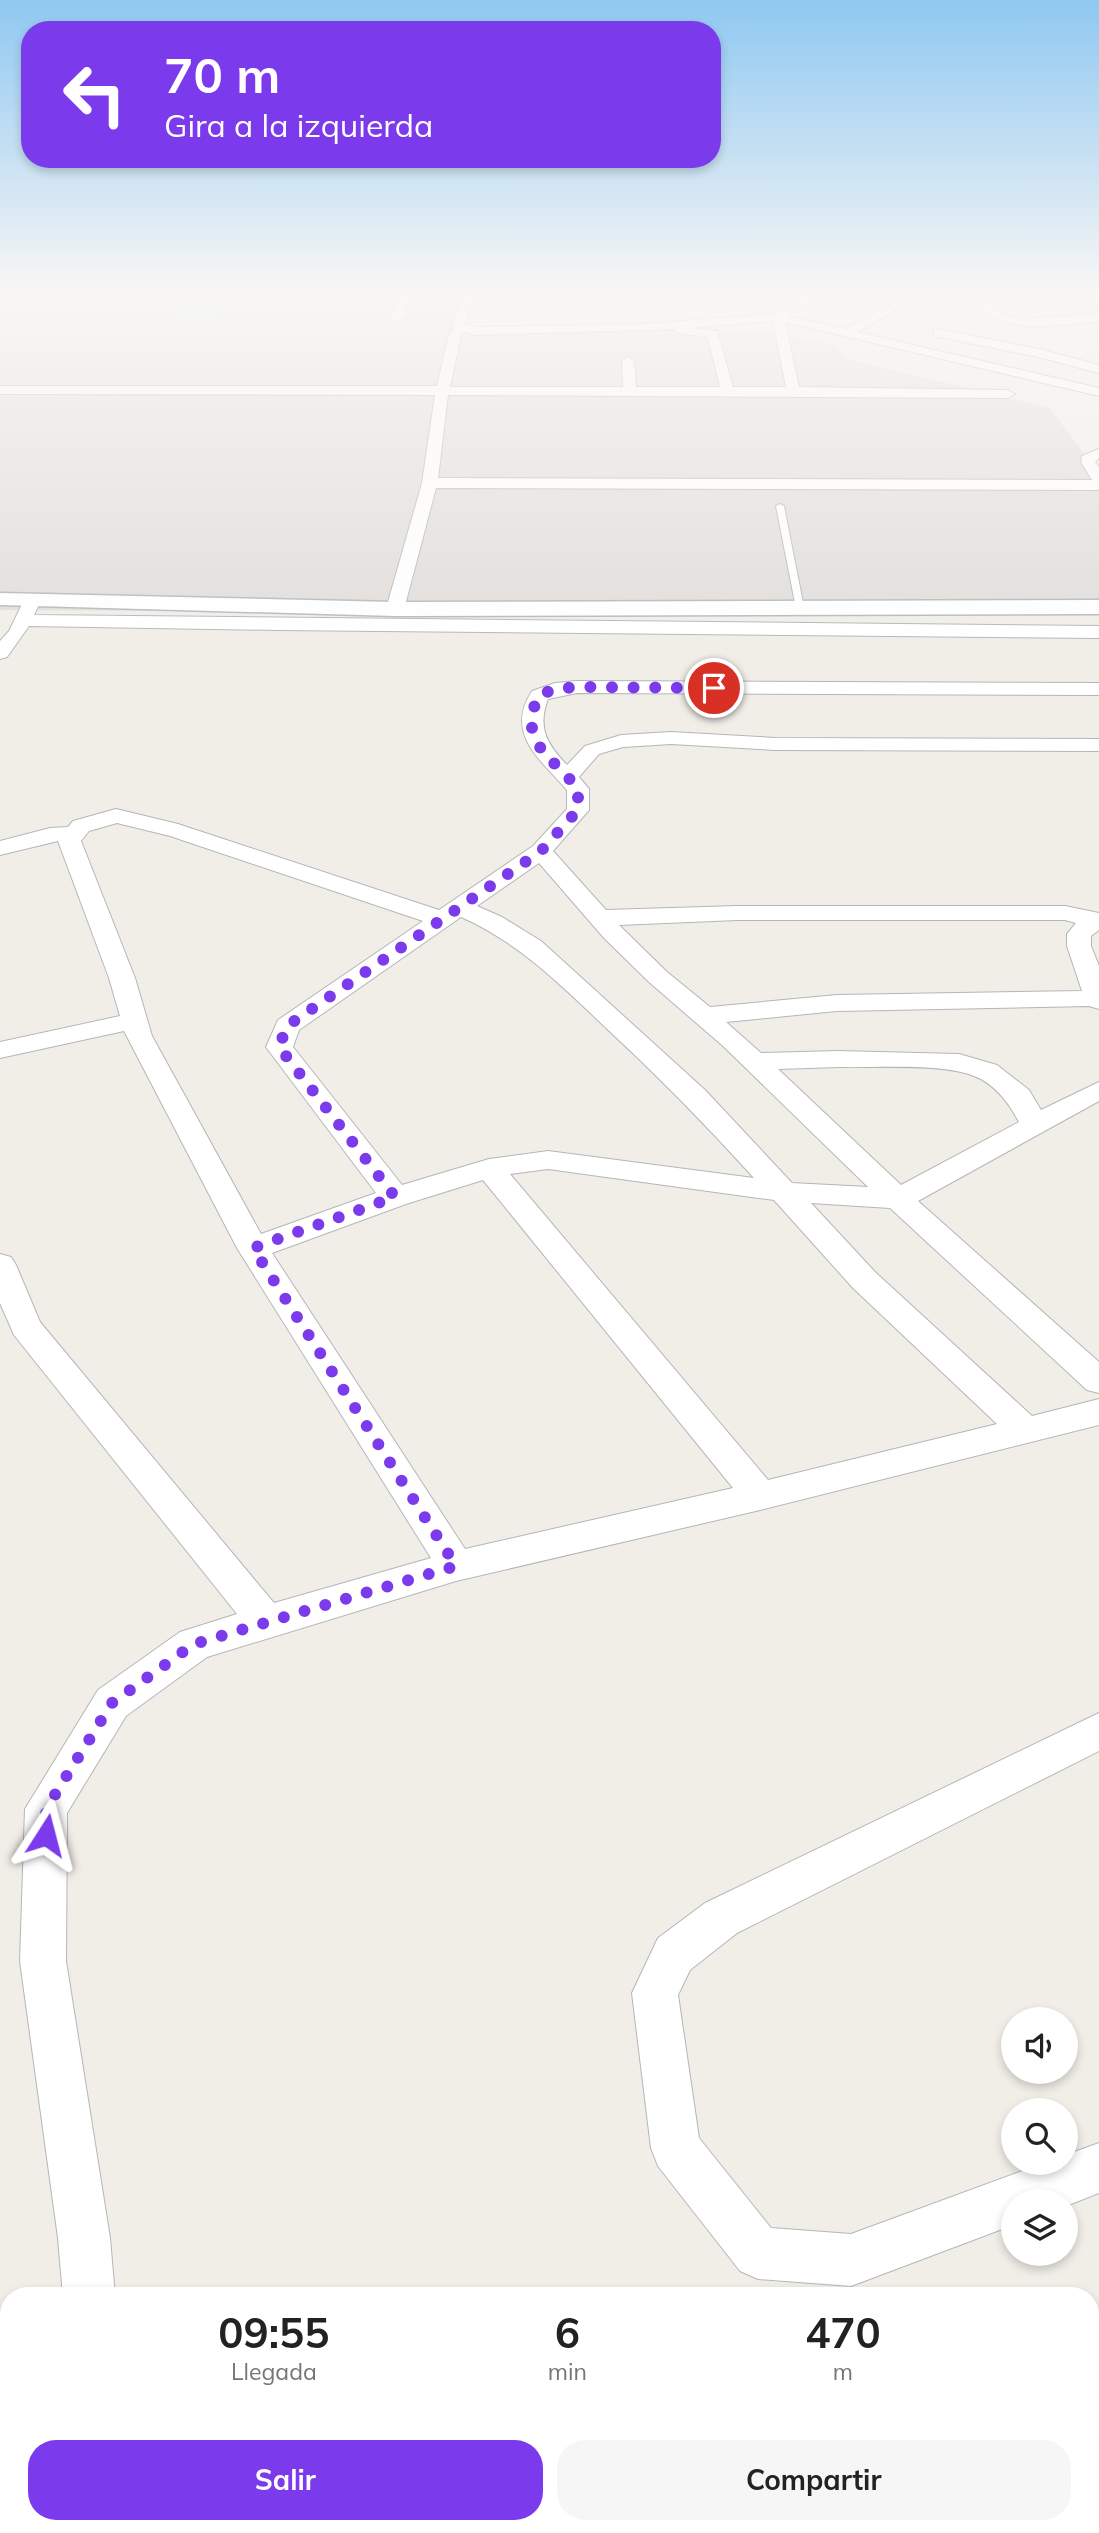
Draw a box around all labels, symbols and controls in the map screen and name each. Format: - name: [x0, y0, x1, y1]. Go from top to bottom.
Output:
- text: 70 m: [164, 44, 280, 105]
- icon: left: [49, 49, 140, 140]
- text: Gira a la izquierda: [164, 105, 433, 145]
- pin: [684, 658, 744, 718]
- icon: arrive: [695, 669, 733, 707]
- position arrow: [9, 1798, 83, 1872]
- map controls: [1001, 2007, 1078, 2266]
- button: sound: [1001, 2007, 1078, 2084]
- button: search: [1001, 2098, 1078, 2175]
- button: layers: [1001, 2189, 1078, 2266]
- text: 09:55: [218, 2306, 329, 2359]
- text: 6: [555, 2306, 580, 2359]
- text: 470: [805, 2306, 881, 2359]
- text: Llegada: [231, 2357, 317, 2386]
- text: min: [548, 2357, 587, 2386]
- text: m: [833, 2357, 853, 2386]
- button: Salir: [28, 2440, 543, 2520]
- button: Compartir: [557, 2440, 1071, 2520]

